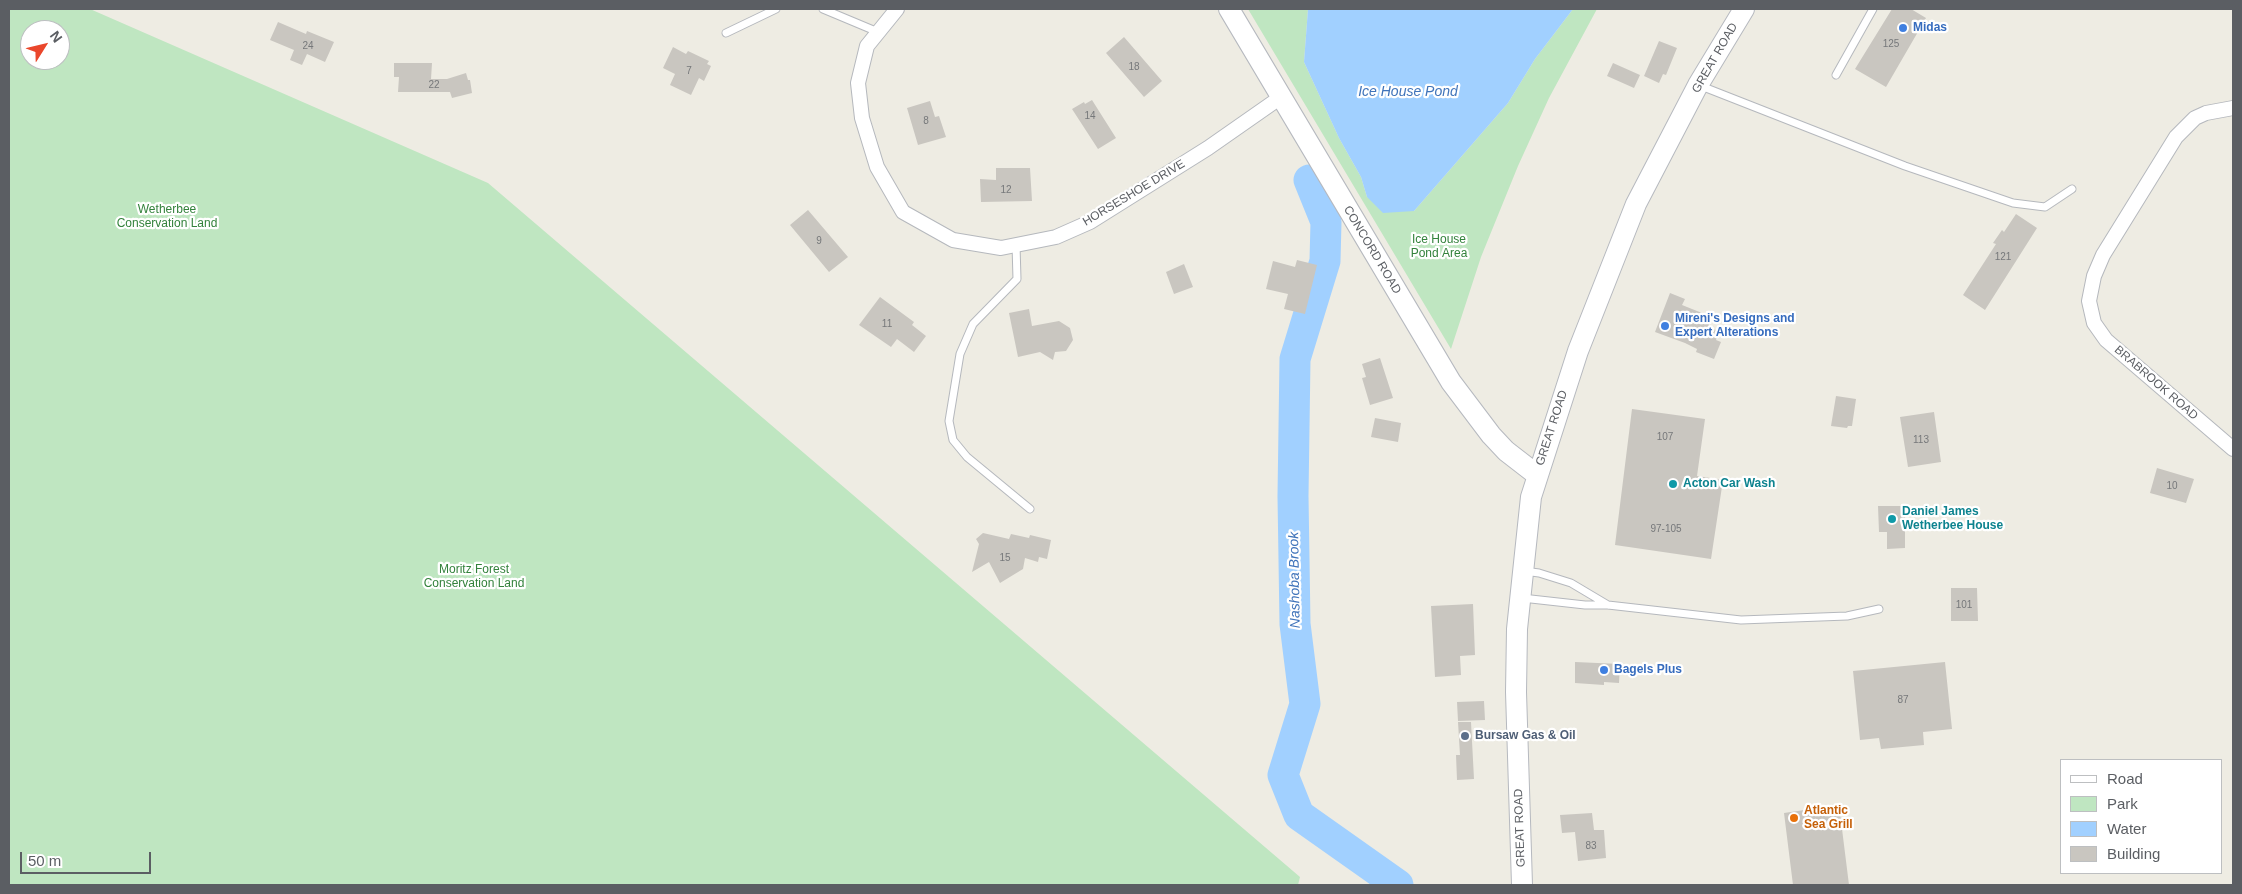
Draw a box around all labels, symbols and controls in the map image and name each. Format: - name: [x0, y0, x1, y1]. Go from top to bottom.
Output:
- north arrow: [20, 20, 70, 70]
- street label: GREAT ROAD: [1689, 20, 1741, 96]
- place label: Midas: [1913, 21, 1947, 35]
- marker: Midas: [1897, 22, 1909, 34]
- text: N: [47, 28, 66, 46]
- house number: 125: [1883, 38, 1899, 50]
- house number: 24: [302, 40, 314, 52]
- house number: 18: [1128, 61, 1140, 73]
- house number: 7: [686, 65, 692, 77]
- house number: 22: [428, 79, 440, 91]
- water label: Ice House Pond: [1358, 84, 1458, 100]
- house number: 14: [1084, 110, 1096, 122]
- house number: 8: [923, 115, 929, 127]
- street label: HORSESHOE DRIVE: [1080, 157, 1188, 229]
- house number: 12: [1000, 184, 1012, 196]
- park label: Wetherbee Conservation Land: [117, 203, 217, 231]
- street label: CONCORD ROAD: [1340, 203, 1404, 297]
- park label: Ice House Pond Area: [1411, 233, 1467, 261]
- house number: 9: [816, 235, 822, 247]
- house number: 121: [1995, 251, 2011, 263]
- place label: Mireni's Designs and Expert Alterations: [1675, 312, 1795, 340]
- house number: 11: [882, 318, 892, 330]
- marker: Mireni's Designs and Expert Alterations: [1659, 320, 1671, 332]
- street label: BRABROOK ROAD: [2111, 343, 2201, 423]
- street label: GREAT ROAD: [1533, 388, 1571, 468]
- house number: 107: [1657, 431, 1673, 443]
- house number: 113: [1913, 434, 1929, 446]
- place label: Acton Car Wash: [1683, 477, 1775, 491]
- marker: Acton Car Wash: [1667, 478, 1679, 490]
- house number: 10: [2166, 480, 2178, 492]
- place label: Daniel James Wetherbee House: [1902, 505, 2003, 533]
- marker: Daniel James Wetherbee House: [1886, 513, 1898, 525]
- house number: 97-105: [1650, 523, 1682, 535]
- water label: Nashoba Brook: [1286, 532, 1304, 628]
- house number: 15: [999, 552, 1011, 564]
- park label: Moritz Forest Conservation Land: [424, 563, 524, 591]
- house number: 101: [1956, 599, 1972, 611]
- place label: Bagels Plus: [1614, 663, 1682, 677]
- marker: Bagels Plus: [1598, 664, 1610, 676]
- house number: 87: [1897, 694, 1909, 706]
- place label: Bursaw Gas & Oil: [1475, 729, 1576, 743]
- marker: Bursaw Gas & Oil: [1459, 730, 1471, 742]
- legend: [2060, 759, 2222, 874]
- text: Road: [2107, 770, 2143, 787]
- street label: GREAT ROAD: [1511, 789, 1529, 867]
- text: Park: [2107, 795, 2138, 812]
- place label: Atlantic Sea Grill: [1804, 804, 1853, 832]
- marker: Atlantic Sea Grill: [1788, 812, 1800, 824]
- text: Water: [2107, 820, 2146, 837]
- house number: 83: [1585, 840, 1597, 852]
- scale bar: [22, 842, 154, 874]
- text: Building: [2107, 845, 2160, 862]
- text: 50 m: [28, 852, 61, 869]

